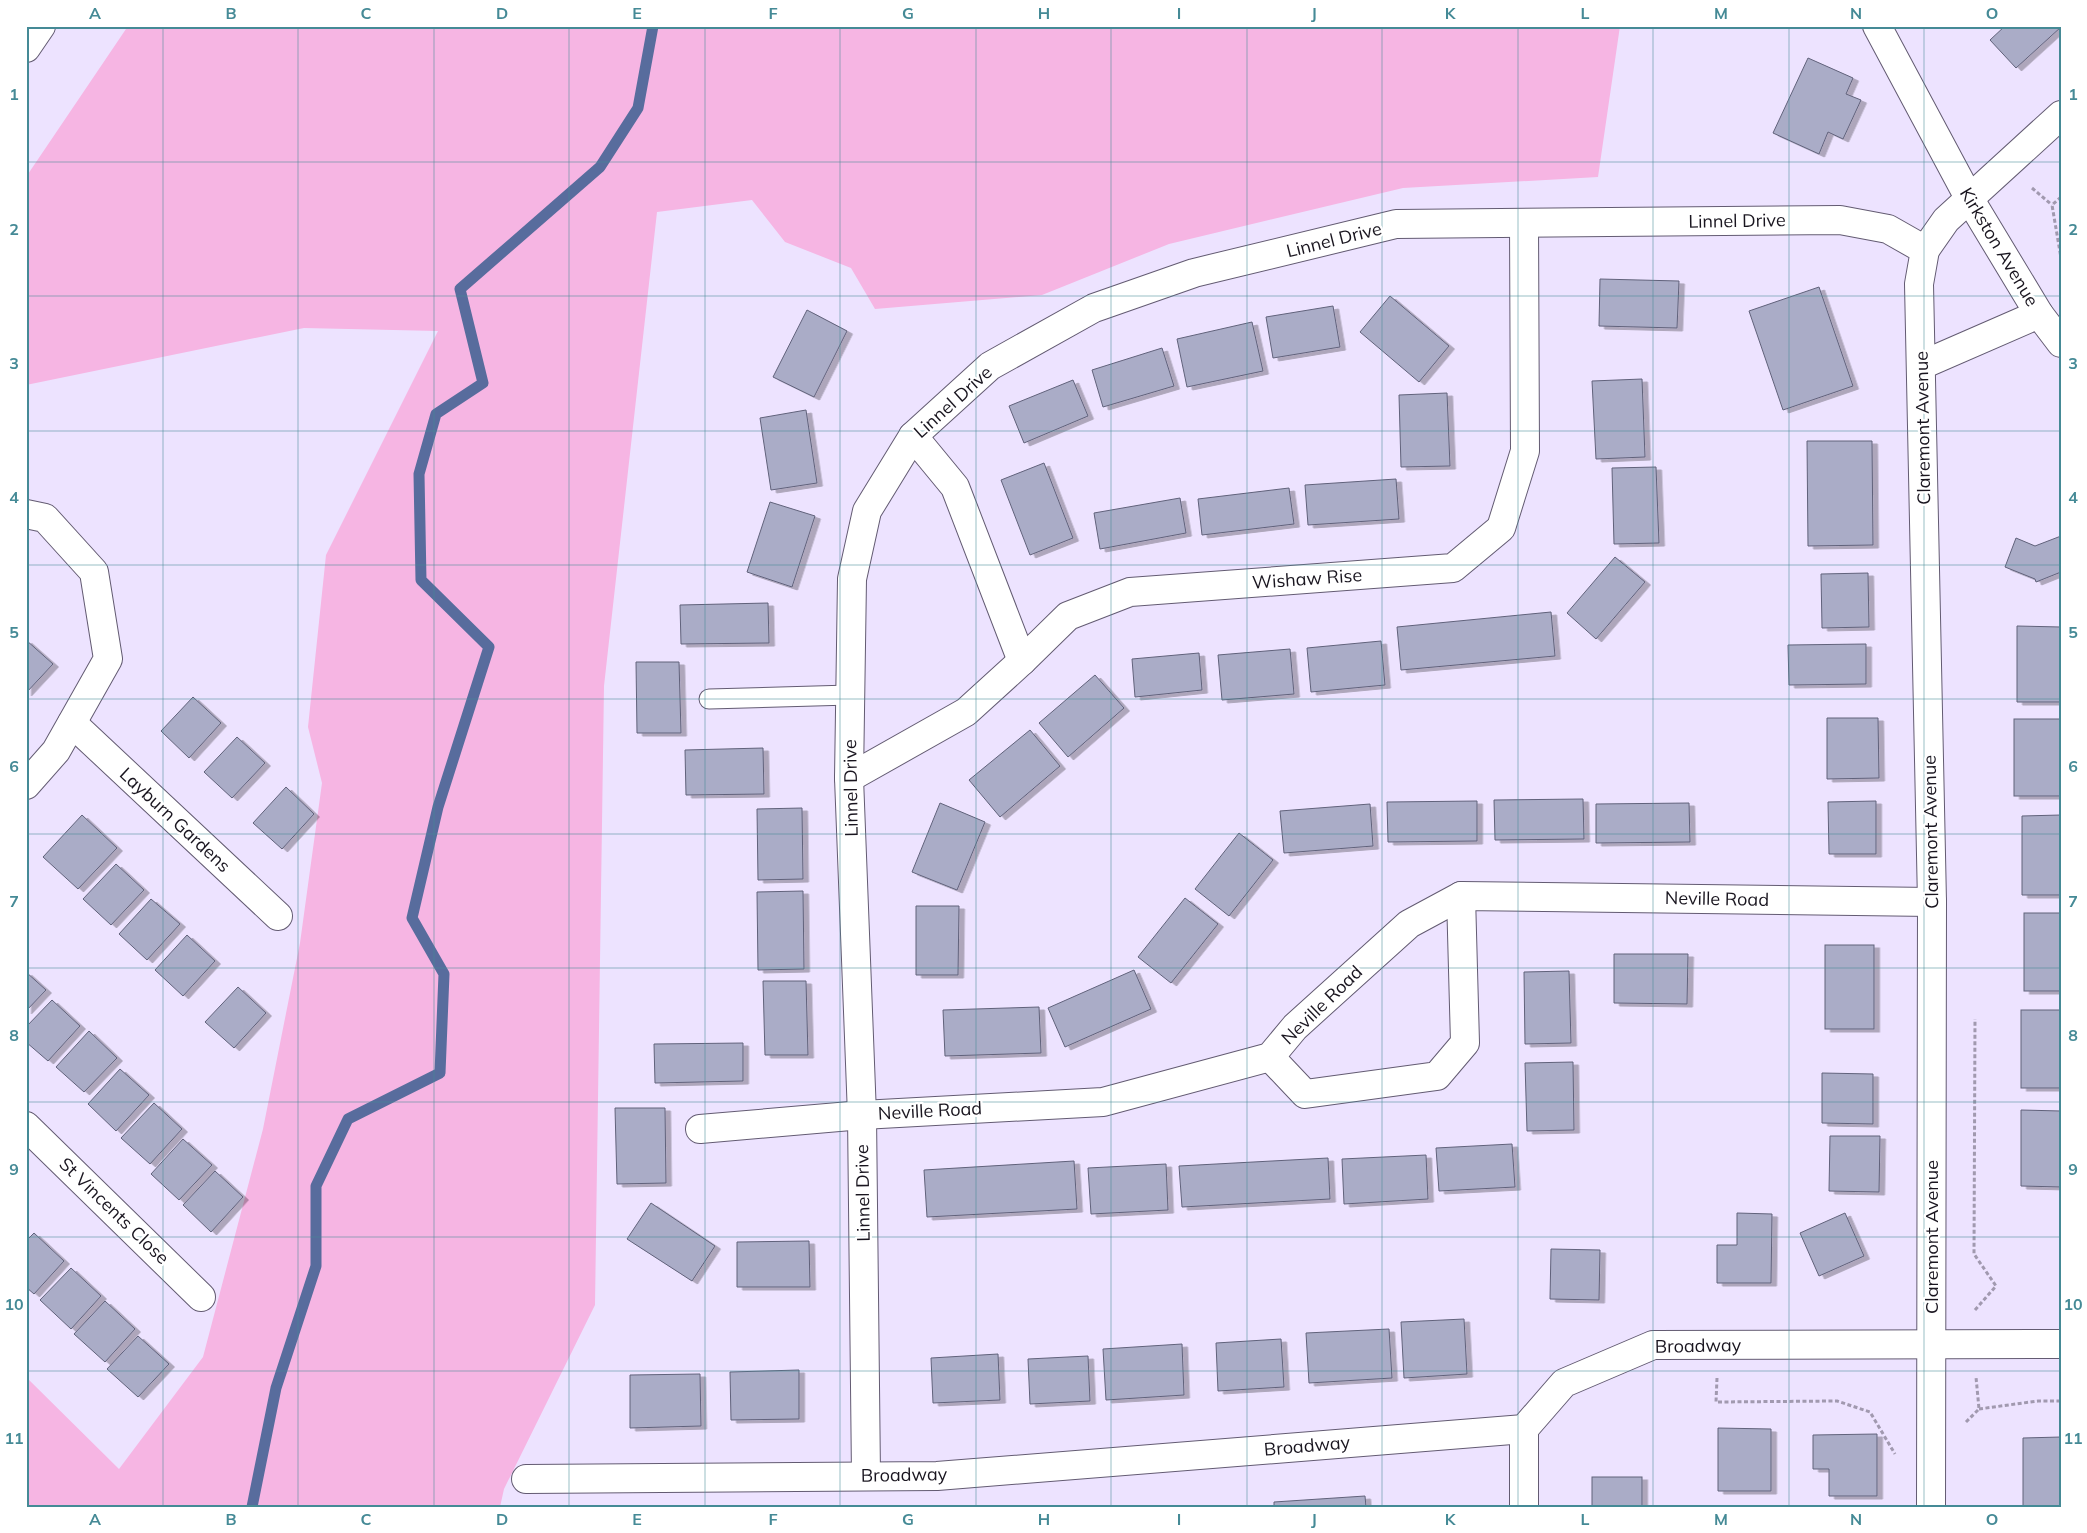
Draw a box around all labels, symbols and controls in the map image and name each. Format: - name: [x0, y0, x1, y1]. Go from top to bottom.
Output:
- text: A: [89, 3, 101, 23]
- text: B: [225, 3, 237, 23]
- text: C: [361, 3, 372, 23]
- text: D: [496, 3, 508, 23]
- text: E: [632, 3, 642, 23]
- text: F: [768, 3, 778, 23]
- text: G: [902, 3, 914, 23]
- text: H: [1038, 3, 1050, 23]
- text: I: [1177, 3, 1181, 23]
- text: J: [1311, 3, 1317, 23]
- text: K: [1445, 3, 1457, 23]
- text: L: [1581, 3, 1590, 23]
- text: M: [1714, 3, 1728, 23]
- text: N: [1850, 3, 1862, 23]
- text: O: [1986, 3, 1998, 23]
- text: 1: [9, 84, 19, 104]
- text: 1: [2068, 84, 2078, 104]
- street label: Kirkston Avenue: [1955, 183, 2044, 310]
- street label: Linnel Drive: [1688, 208, 1786, 233]
- street label: Linnel Drive: [1284, 217, 1384, 262]
- text: 2: [9, 219, 19, 239]
- text: 2: [2068, 219, 2078, 239]
- street label: Claremont Avenue: [1910, 351, 1935, 505]
- text: 3: [9, 353, 19, 373]
- text: 3: [2068, 353, 2078, 373]
- street label: Linnel Drive: [909, 360, 997, 443]
- text: 4: [9, 487, 19, 507]
- text: 4: [2068, 487, 2078, 507]
- street label: Wishaw Rise: [1251, 563, 1363, 594]
- text: 5: [9, 622, 19, 642]
- text: 5: [2068, 622, 2078, 642]
- street label: Linnel Drive: [838, 739, 863, 837]
- street label: Claremont Avenue: [1918, 755, 1943, 909]
- text: 6: [9, 756, 19, 776]
- text: 6: [2068, 756, 2078, 776]
- street label: Layburn Gardens: [115, 762, 236, 877]
- street label: Neville Road: [1665, 886, 1769, 911]
- text: 7: [9, 891, 19, 911]
- text: 7: [2068, 891, 2078, 911]
- street label: Neville Road: [1276, 960, 1367, 1049]
- text: 8: [9, 1025, 19, 1045]
- text: 8: [2068, 1025, 2078, 1045]
- street label: Neville Road: [877, 1096, 983, 1125]
- street label: Linnel Drive: [850, 1144, 875, 1242]
- street label: St Vincents Close: [55, 1152, 174, 1269]
- text: 9: [9, 1159, 19, 1179]
- text: 9: [2068, 1159, 2078, 1179]
- street label: Claremont Avenue: [1920, 1160, 1943, 1314]
- text: 10: [4, 1294, 24, 1314]
- text: 10: [2063, 1294, 2083, 1314]
- street label: Broadway: [1655, 1333, 1742, 1358]
- text: 11: [4, 1428, 24, 1448]
- text: 11: [2063, 1428, 2083, 1448]
- street label: Broadway: [1263, 1430, 1351, 1461]
- street label: Broadway: [861, 1462, 948, 1487]
- text: A: [89, 1509, 101, 1529]
- text: B: [225, 1509, 237, 1529]
- text: C: [361, 1509, 372, 1529]
- text: D: [496, 1509, 508, 1529]
- text: E: [632, 1509, 642, 1529]
- text: F: [768, 1509, 778, 1529]
- text: G: [902, 1509, 914, 1529]
- text: H: [1038, 1509, 1050, 1529]
- text: I: [1177, 1509, 1181, 1529]
- text: J: [1311, 1509, 1317, 1529]
- text: K: [1445, 1509, 1457, 1529]
- text: L: [1581, 1509, 1590, 1529]
- text: M: [1714, 1509, 1728, 1529]
- text: N: [1850, 1509, 1862, 1529]
- text: O: [1986, 1509, 1998, 1529]

